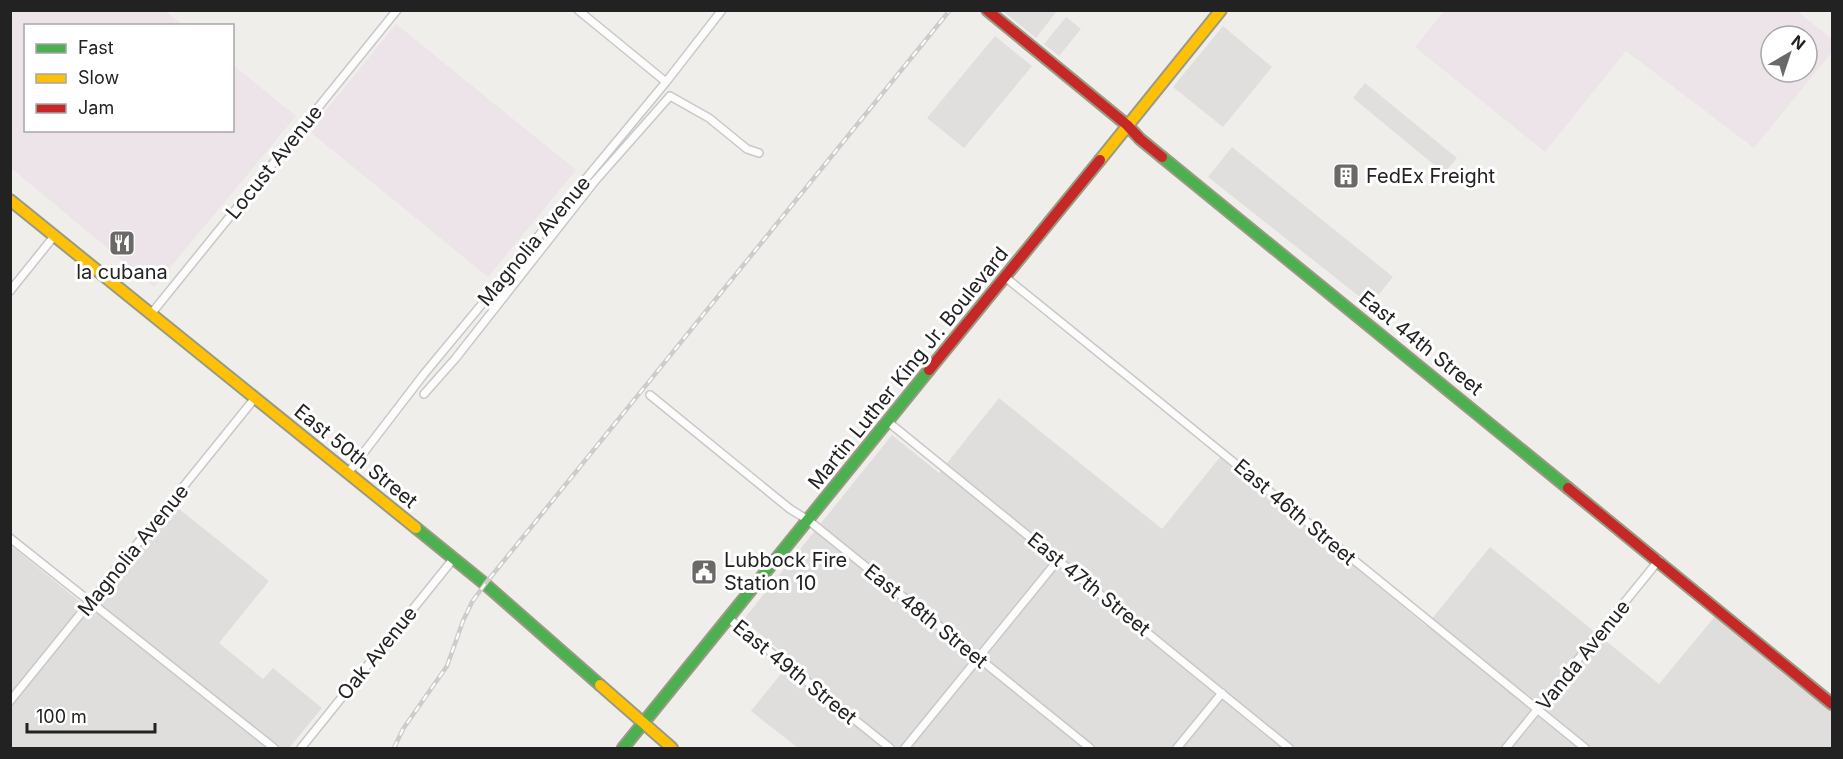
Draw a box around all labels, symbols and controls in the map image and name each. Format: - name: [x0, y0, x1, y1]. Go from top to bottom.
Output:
- legend: [24, 24, 234, 132]
- north arrow: [1759, 24, 1819, 84]
- text: N: [1787, 31, 1809, 54]
- text: Fast: [78, 37, 114, 58]
- text: Slow: [78, 67, 119, 88]
- text: Jam: [78, 97, 114, 118]
- street label: Locust Avenue: [221, 100, 327, 224]
- building icon: FedEx Freight: [1331, 161, 1361, 191]
- place label: FedEx Freight: [1366, 164, 1496, 188]
- street label: Magnolia Avenue: [473, 171, 595, 311]
- restaurant icon: la cubana: [107, 228, 137, 258]
- street label: Martin Luther King Jr. Boulevard: [803, 242, 1013, 494]
- place label: la cubana: [76, 260, 168, 284]
- street label: East 44th Street: [1354, 286, 1488, 401]
- street label: East 50th Street: [290, 399, 423, 513]
- street label: East 46th Street: [1229, 454, 1361, 570]
- street label: Magnolia Avenue: [73, 479, 193, 621]
- street label: East 47th Street: [1023, 527, 1155, 641]
- place label: Lubbock Fire Station 10: [724, 548, 847, 595]
- public building icon: Lubbock Fire Station 10: [689, 557, 719, 587]
- street label: East 48th Street: [860, 559, 993, 673]
- street label: Vanda Avenue: [1531, 595, 1635, 715]
- street label: Oak Avenue: [332, 601, 422, 705]
- street label: East 49th Street: [728, 615, 862, 729]
- scale bar: [27, 696, 154, 734]
- text: 100 m: [36, 706, 87, 727]

